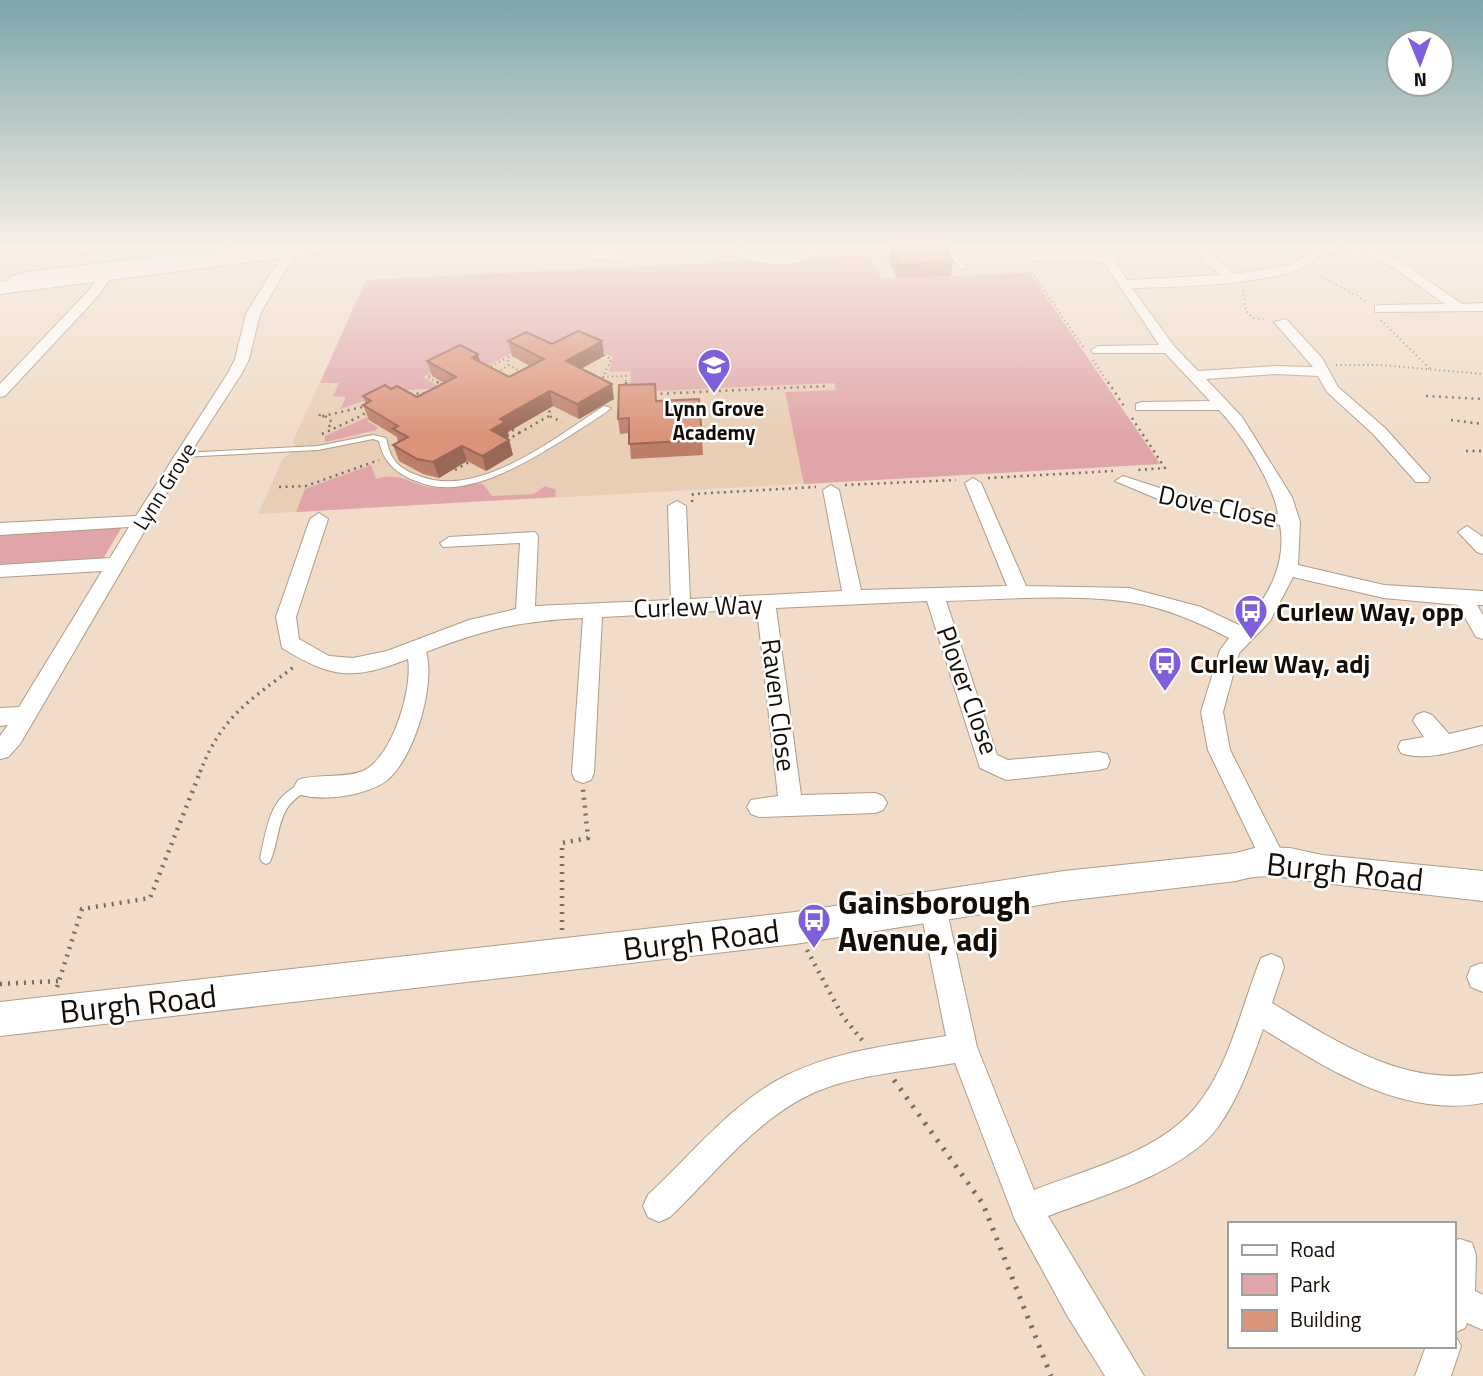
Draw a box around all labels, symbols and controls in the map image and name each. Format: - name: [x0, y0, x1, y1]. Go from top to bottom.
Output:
- north arrow: [1385, 28, 1455, 98]
- text: N: [1413, 66, 1427, 95]
- school or university icon: Lynn Grove Academy: [695, 346, 733, 395]
- place label: Lynn Grove Academy: [664, 392, 764, 448]
- street label: Lynn Grove: [125, 436, 203, 536]
- street label: Dove Close: [1155, 474, 1281, 538]
- street label: Curlew Way: [633, 584, 763, 628]
- bus stop icon: Curlew Way, opp: [1232, 592, 1270, 641]
- place label: Curlew Way, opp: [1276, 592, 1464, 631]
- street label: Plover Close: [927, 620, 1009, 760]
- street label: Raven Close: [752, 637, 806, 773]
- bus stop icon: Curlew Way, adj: [1146, 644, 1184, 693]
- place label: Curlew Way, adj: [1190, 644, 1370, 683]
- street label: Burgh Road: [1264, 839, 1426, 903]
- place label: Gainsborough Avenue, adj: [838, 878, 1031, 963]
- bus stop icon: Gainsborough Avenue, adj: [795, 901, 833, 950]
- street label: Burgh Road: [620, 906, 782, 972]
- street label: Burgh Road: [57, 971, 219, 1035]
- legend: [1228, 1222, 1455, 1348]
- text: Road: [1290, 1233, 1335, 1265]
- text: Park: [1290, 1268, 1330, 1300]
- text: Building: [1290, 1303, 1362, 1335]

